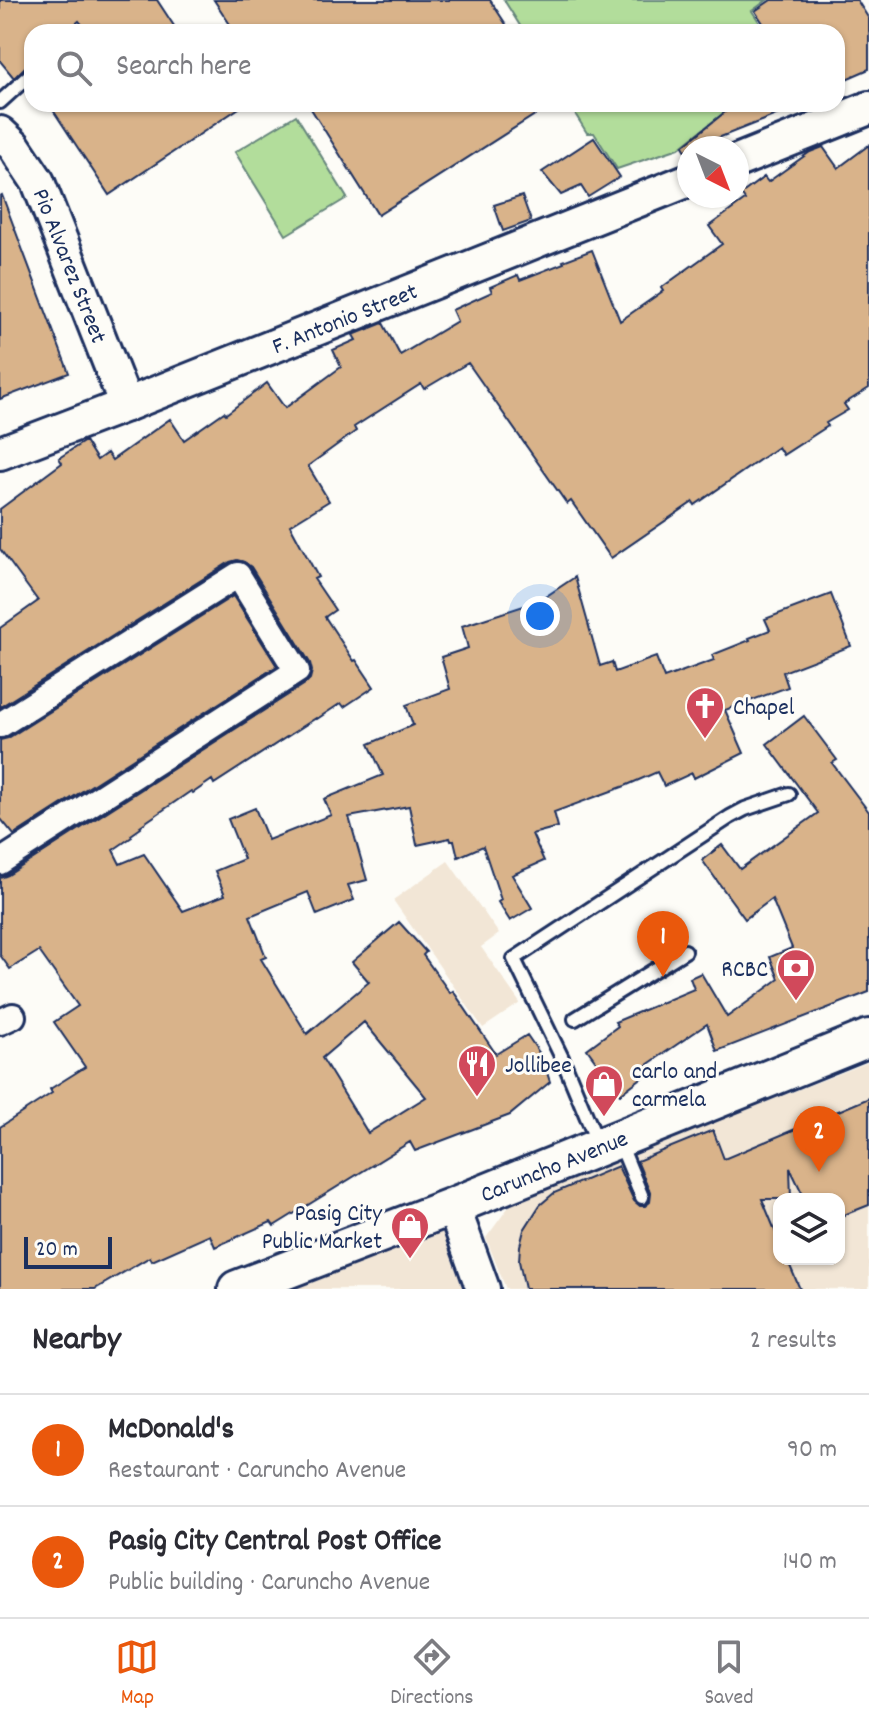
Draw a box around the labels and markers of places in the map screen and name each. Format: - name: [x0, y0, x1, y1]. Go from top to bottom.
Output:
- church icon: Chapel: [684, 685, 726, 740]
- place label: Chapel: [733, 692, 795, 726]
- pin: 1: [637, 911, 689, 977]
- bank icon: RCBC: [775, 947, 817, 1002]
- place label: RCBC: [721, 954, 768, 988]
- restaurant icon: Jollibee: [456, 1043, 498, 1098]
- place label: Jollibee: [505, 1050, 572, 1084]
- place label: carlo and carmela: [632, 1056, 717, 1118]
- shop icon: carlo and carmela: [583, 1063, 625, 1118]
- pin: 2: [793, 1106, 845, 1172]
- place label: Pasig City Public Market: [262, 1198, 383, 1260]
- shop icon: Pasig City Public Market: [389, 1205, 431, 1260]

